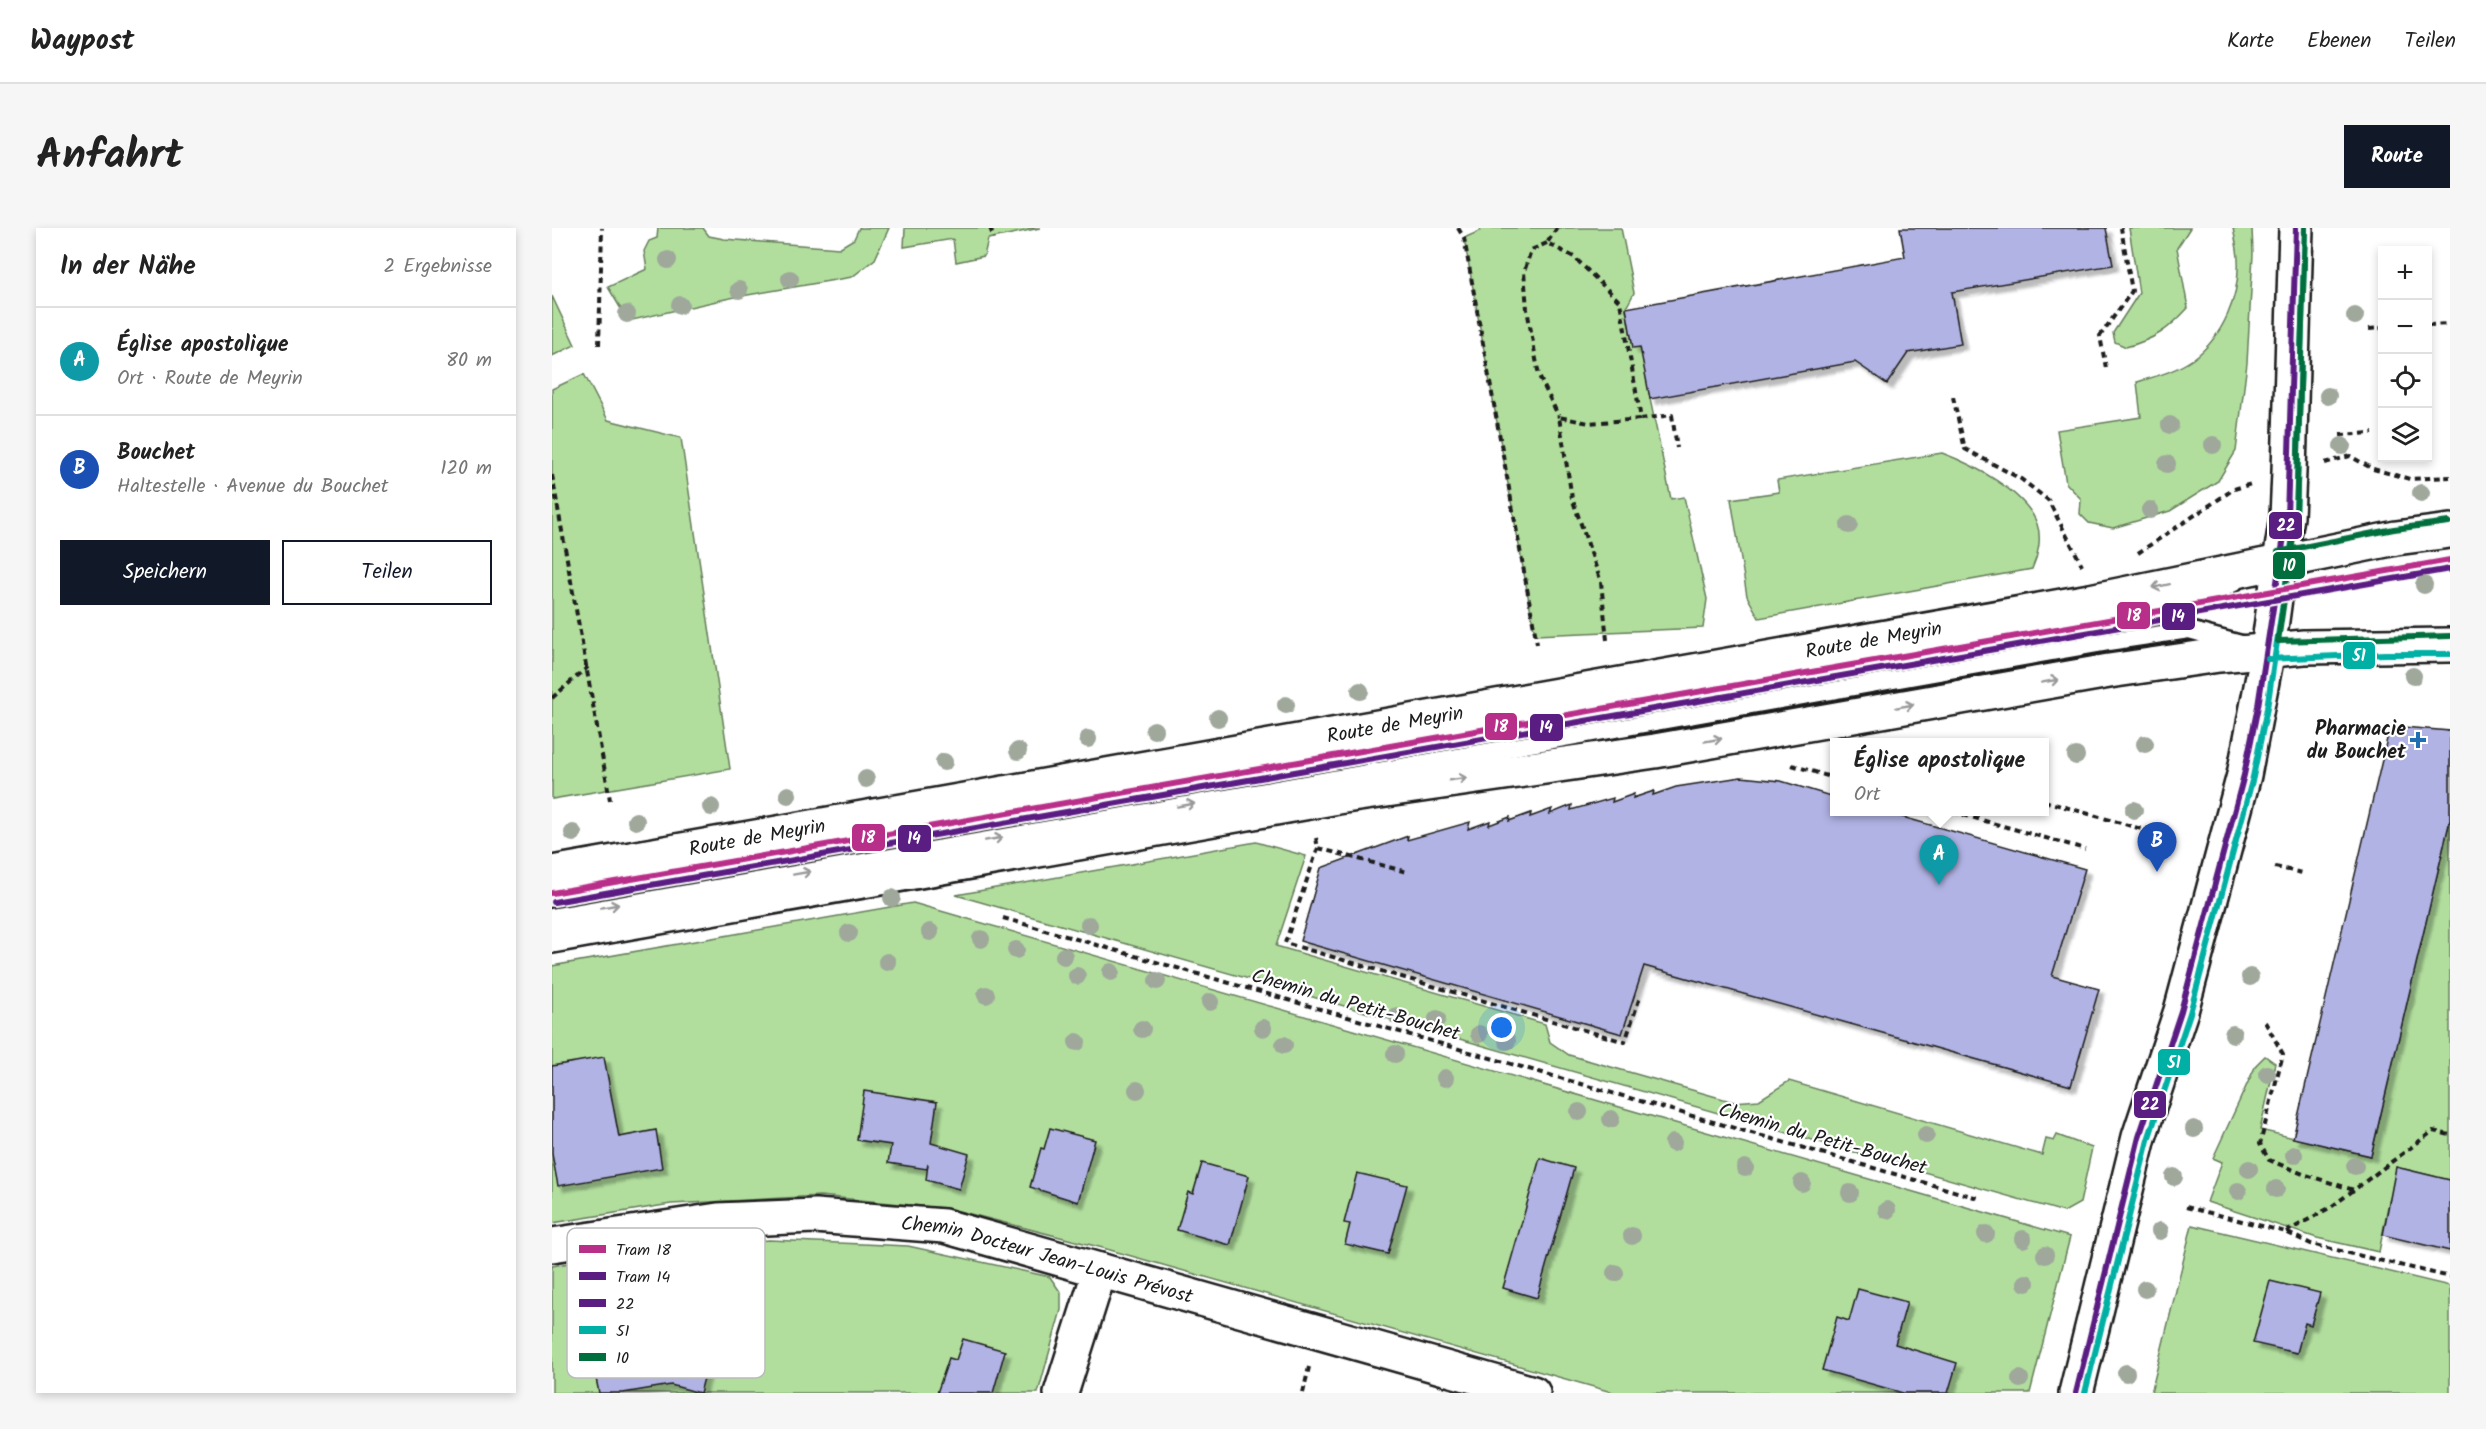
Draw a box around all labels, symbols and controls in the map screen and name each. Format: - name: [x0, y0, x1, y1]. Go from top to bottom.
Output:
- text: Waypost: [30, 19, 134, 64]
- text: Karte: [2227, 25, 2274, 58]
- text: Ebenen: [2307, 25, 2372, 58]
- text: Teilen: [2405, 25, 2456, 58]
- text: Anfahrt: [36, 123, 183, 190]
- button: Route: [2344, 125, 2450, 188]
- text: In der Nähe: [60, 246, 196, 288]
- map controls: [2378, 246, 2432, 462]
- button: +: [2378, 246, 2432, 300]
- text: 2 Ergebnisse: [384, 251, 492, 283]
- button: −: [2378, 300, 2432, 354]
- text: Église apostolique: [117, 328, 289, 363]
- text: A: [73, 345, 86, 377]
- text: 80 m: [446, 345, 492, 377]
- button: locate: [2378, 354, 2432, 408]
- text: Ort · Route de Meyrin: [117, 363, 303, 395]
- button: layers: [2378, 408, 2432, 462]
- text: Bouchet: [117, 436, 195, 471]
- text: B: [73, 453, 86, 485]
- text: 120 m: [440, 453, 492, 485]
- text: Haltestelle · Avenue du Bouchet: [117, 471, 389, 503]
- line badge: 22: [2268, 511, 2303, 540]
- text: 22: [2277, 514, 2295, 539]
- button: Speichern: [60, 540, 270, 605]
- button: Teilen: [282, 540, 492, 605]
- line badge: 10: [2272, 551, 2306, 580]
- text: 10: [2282, 554, 2296, 579]
- one-way arrow: [2152, 581, 2172, 592]
- line badge: 18: [2116, 601, 2151, 630]
- line badge: 14: [2161, 602, 2196, 631]
- text: 18: [2127, 604, 2142, 629]
- text: 14: [2171, 605, 2185, 630]
- street label: Route de Meyrin: [1803, 613, 1945, 669]
- line badge: 51: [2342, 641, 2376, 670]
- text: 51: [2352, 644, 2366, 669]
- one-way arrow: [2039, 675, 2059, 686]
- street label: Route de Meyrin: [1324, 698, 1466, 754]
- one-way arrow: [1894, 700, 1914, 711]
- line badge: 18: [1484, 712, 1518, 741]
- line badge: 14: [1529, 713, 1564, 742]
- place label: Pharmacie du Bouchet: [2307, 714, 2407, 769]
- text: 18: [1494, 715, 1509, 740]
- text: 14: [1539, 716, 1553, 741]
- marker: Pharmacie du Bouchet: [2411, 733, 2425, 747]
- one-way arrow: [1702, 735, 1722, 746]
- popup: [1830, 738, 2049, 816]
- text: Église apostolique: [1854, 744, 2025, 779]
- one-way arrow: [1448, 774, 1467, 785]
- text: Ort: [1854, 779, 1880, 811]
- one-way arrow: [1175, 799, 1195, 810]
- street label: Route de Meyrin: [686, 811, 828, 867]
- pin: B: [2138, 822, 2176, 872]
- line badge: 18: [851, 823, 886, 852]
- line badge: 14: [897, 824, 932, 853]
- text: 18: [861, 826, 876, 851]
- text: 14: [907, 827, 921, 852]
- one-way arrow: [983, 833, 1003, 844]
- pin: A: [1920, 836, 1958, 885]
- one-way arrow: [791, 867, 811, 878]
- one-way arrow: [599, 901, 619, 912]
- street label: Chemin du Petit-Bouchet: [1247, 961, 1464, 1051]
- your location: [1487, 1013, 1516, 1042]
- line badge: 51: [2157, 1048, 2191, 1076]
- text: 51: [2167, 1051, 2181, 1076]
- line badge: 22: [2133, 1090, 2167, 1119]
- text: 22: [2141, 1093, 2159, 1118]
- street label: Chemin du Petit-Bouchet: [1714, 1095, 1931, 1185]
- street label: Chemin Docteur Jean-Louis Prévost: [900, 1209, 1197, 1314]
- legend: [567, 1228, 765, 1378]
- text: Tram 18: [616, 1238, 672, 1263]
- text: Tram 14: [616, 1265, 671, 1290]
- text: 22: [616, 1292, 635, 1317]
- text: 51: [616, 1319, 630, 1344]
- text: 10: [616, 1346, 629, 1371]

